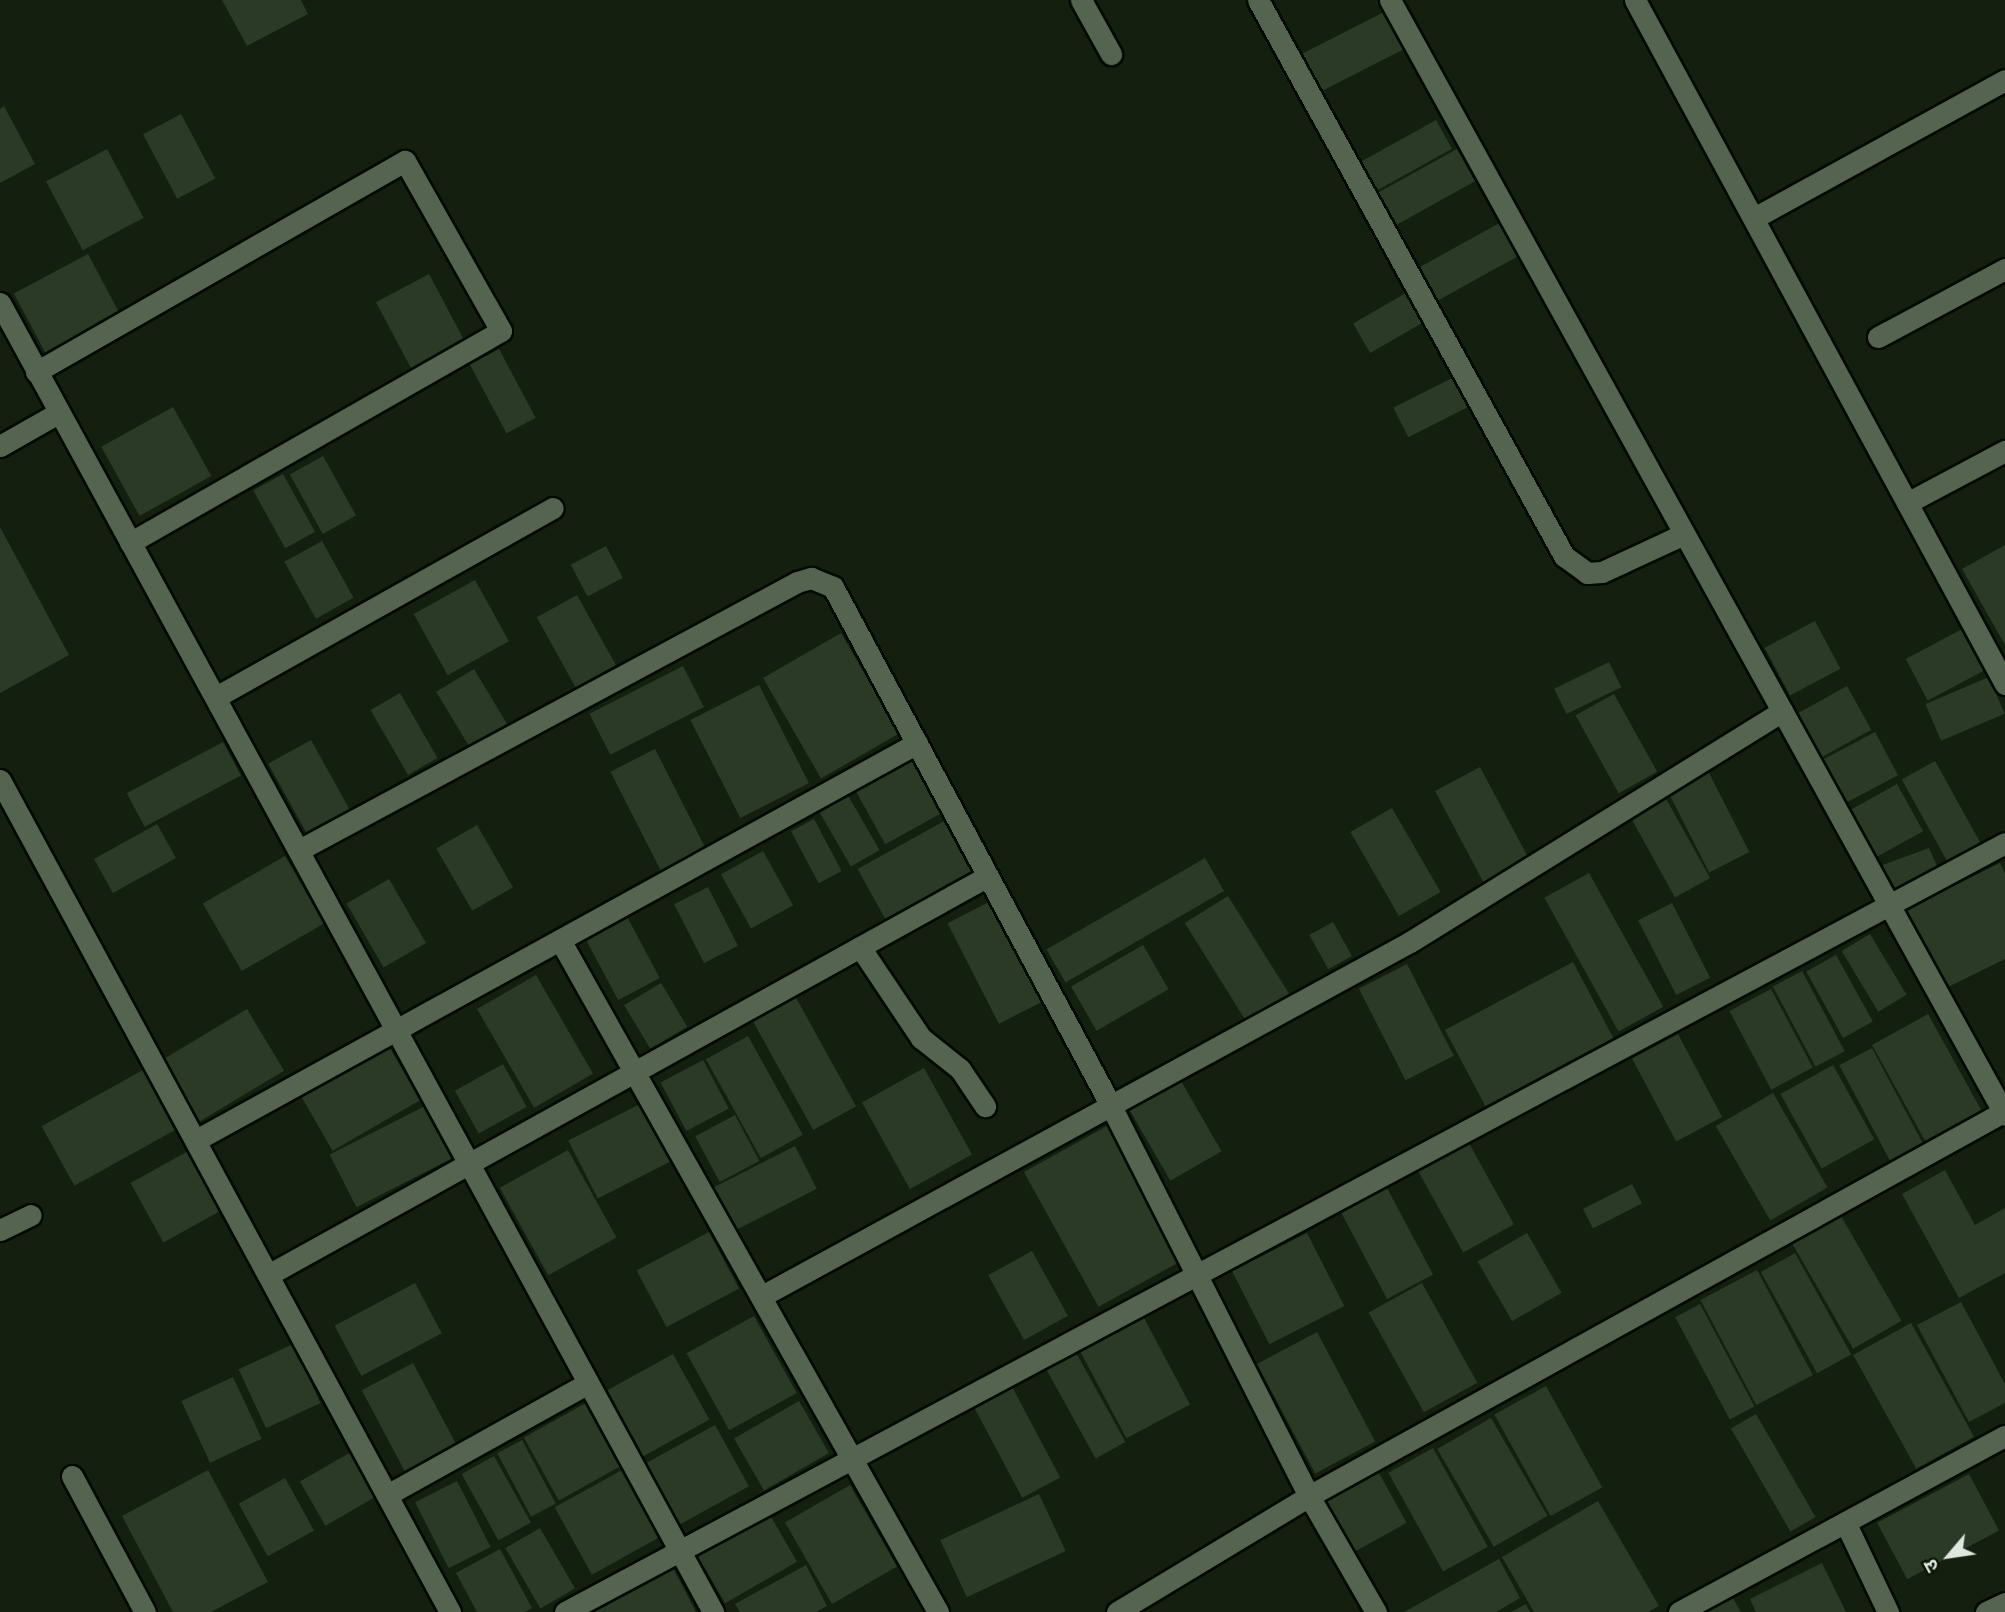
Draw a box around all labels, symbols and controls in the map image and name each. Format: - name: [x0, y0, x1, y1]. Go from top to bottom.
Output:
- north arrow: [1914, 1521, 1984, 1591]
- text: उ: [1917, 1555, 1945, 1577]

